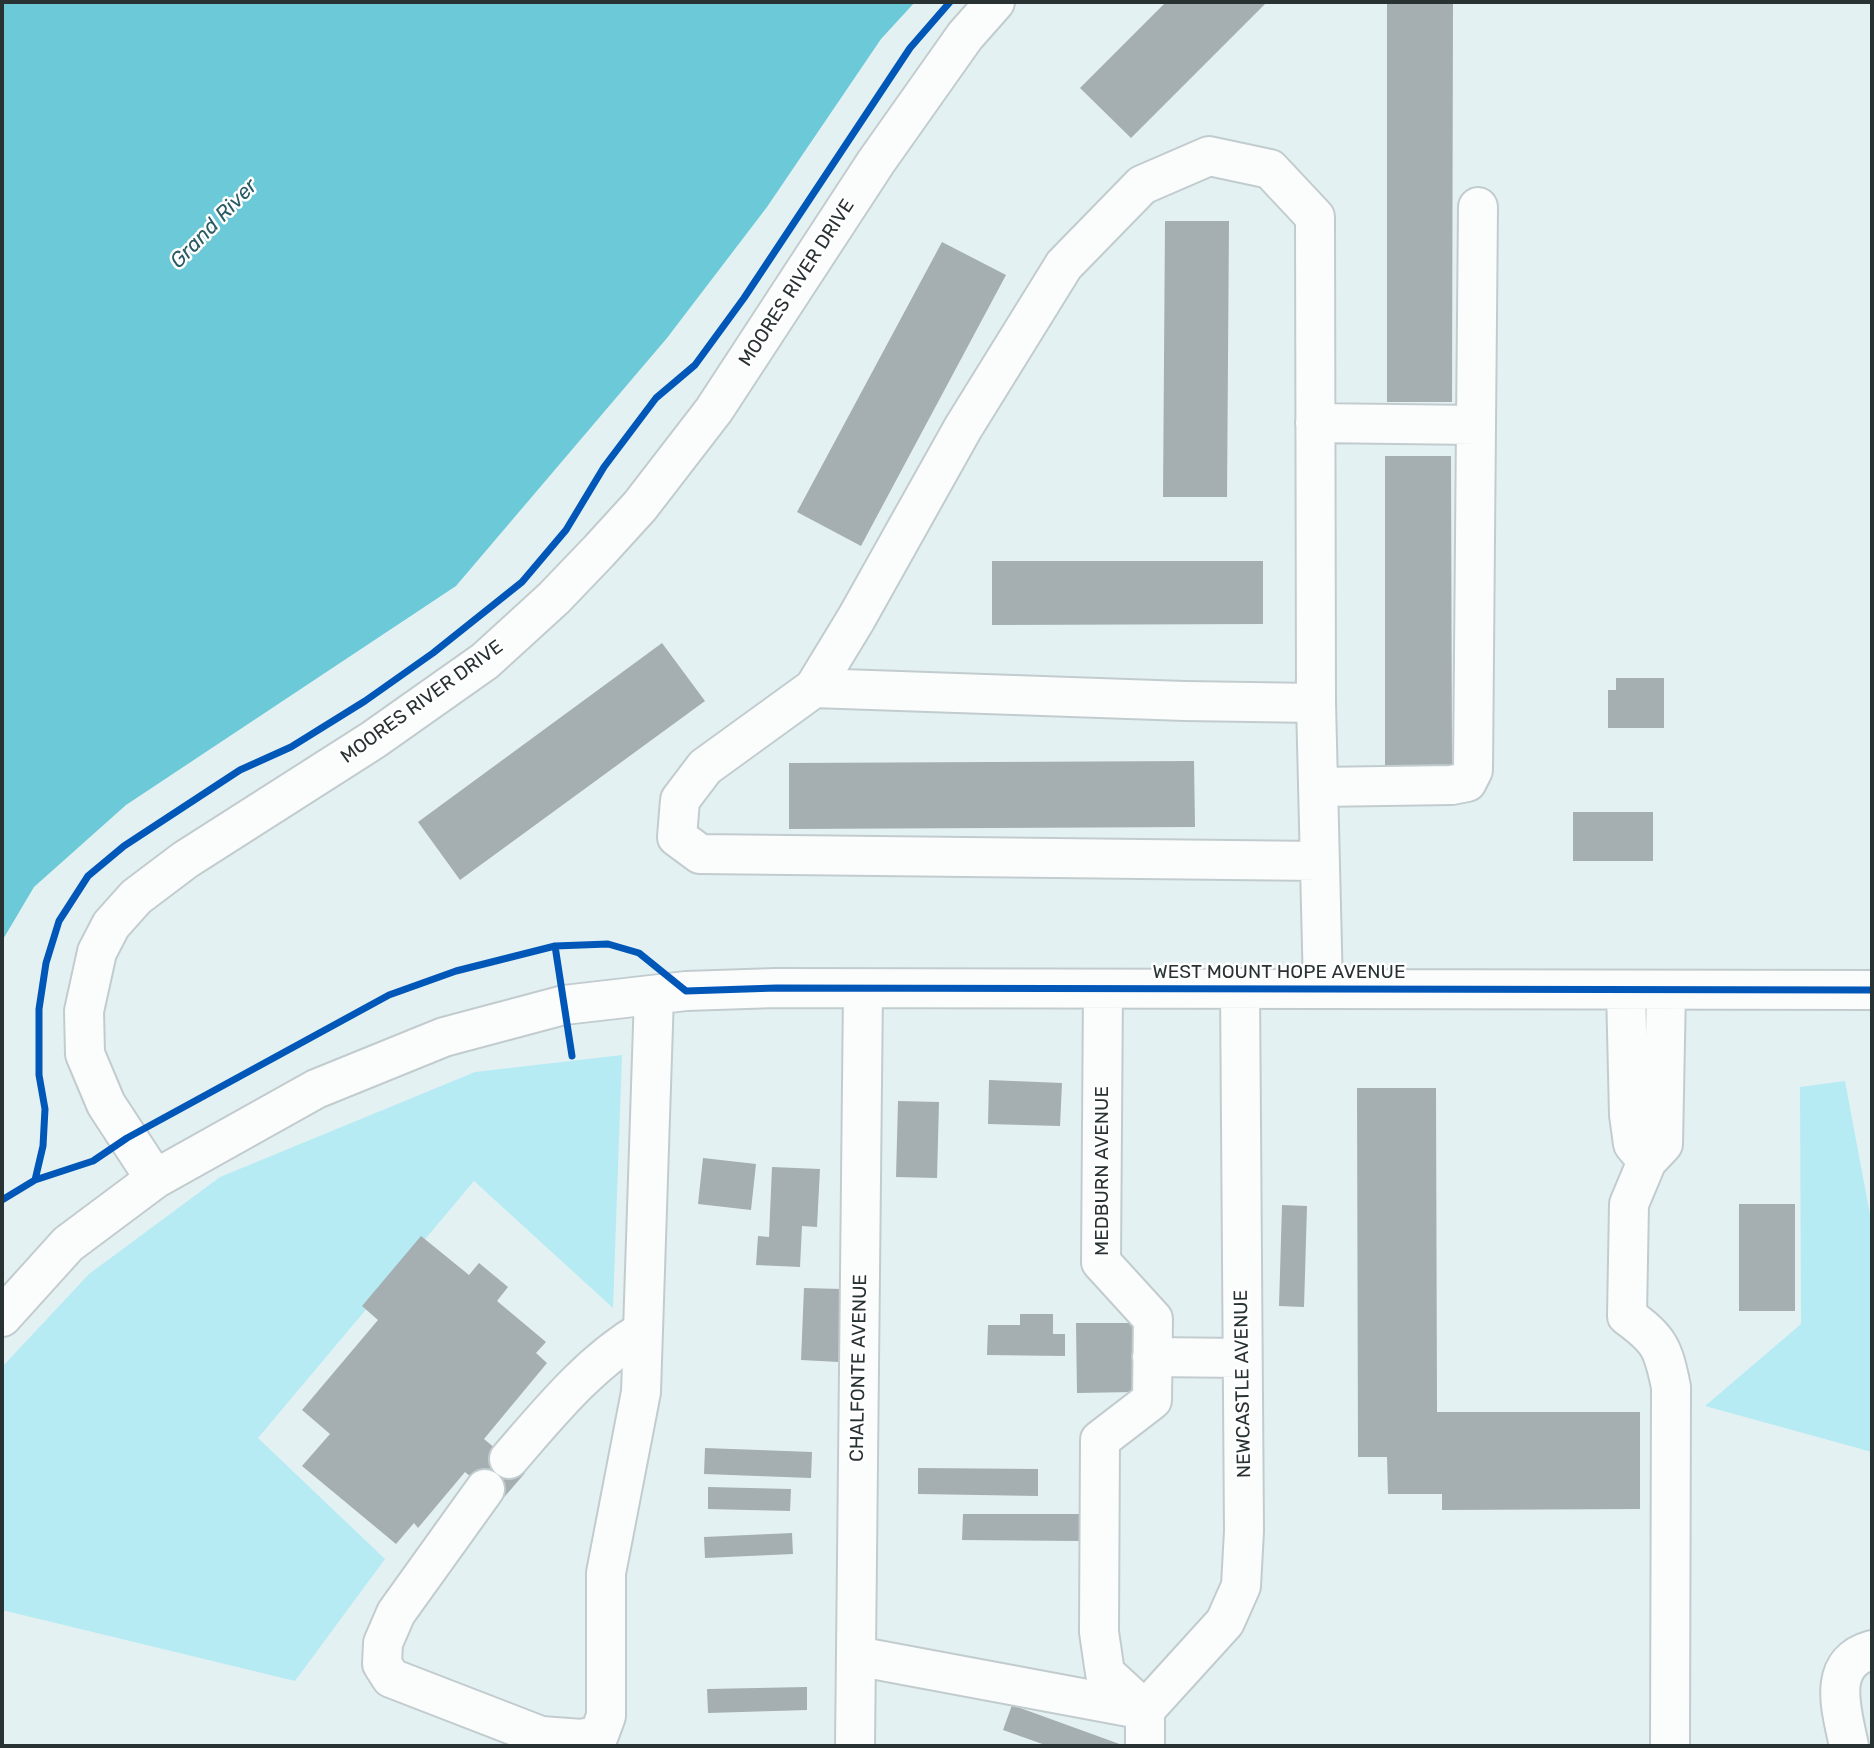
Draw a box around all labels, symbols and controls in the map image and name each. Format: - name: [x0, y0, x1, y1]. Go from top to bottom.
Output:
- water label: Grand River: [165, 174, 263, 274]
- street label: MOORES RIVER DRIVE: [734, 195, 860, 371]
- street label: MOORES RIVER DRIVE: [337, 636, 507, 768]
- street label: WEST MOUNT HOPE AVENUE: [1153, 962, 1405, 984]
- street label: MEDBURN AVENUE: [1092, 1086, 1114, 1256]
- street label: CHALFONTE AVENUE: [846, 1274, 872, 1462]
- street label: NEWCASTLE AVENUE: [1230, 1290, 1256, 1478]

